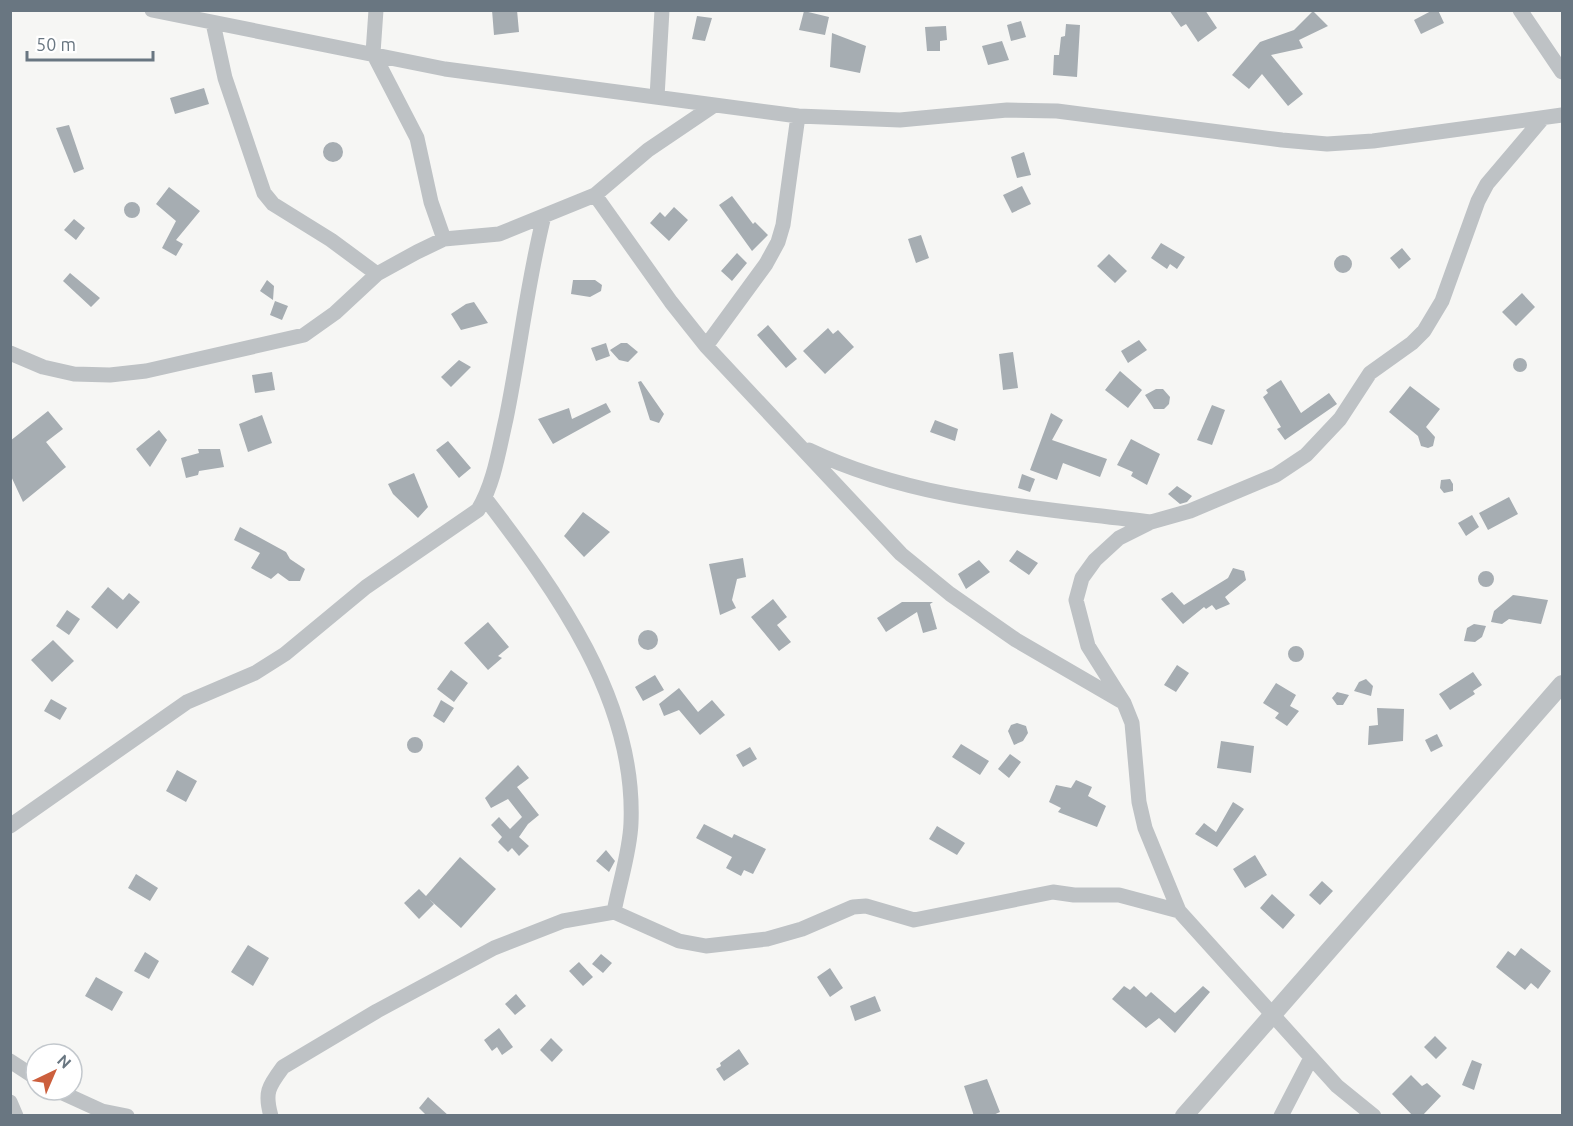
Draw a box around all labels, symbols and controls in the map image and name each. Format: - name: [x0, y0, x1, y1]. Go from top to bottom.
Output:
- scale bar: [27, 24, 153, 62]
- text: 50 m: [36, 34, 76, 54]
- north arrow: [24, 1042, 84, 1102]
- text: N: [54, 1051, 75, 1072]

